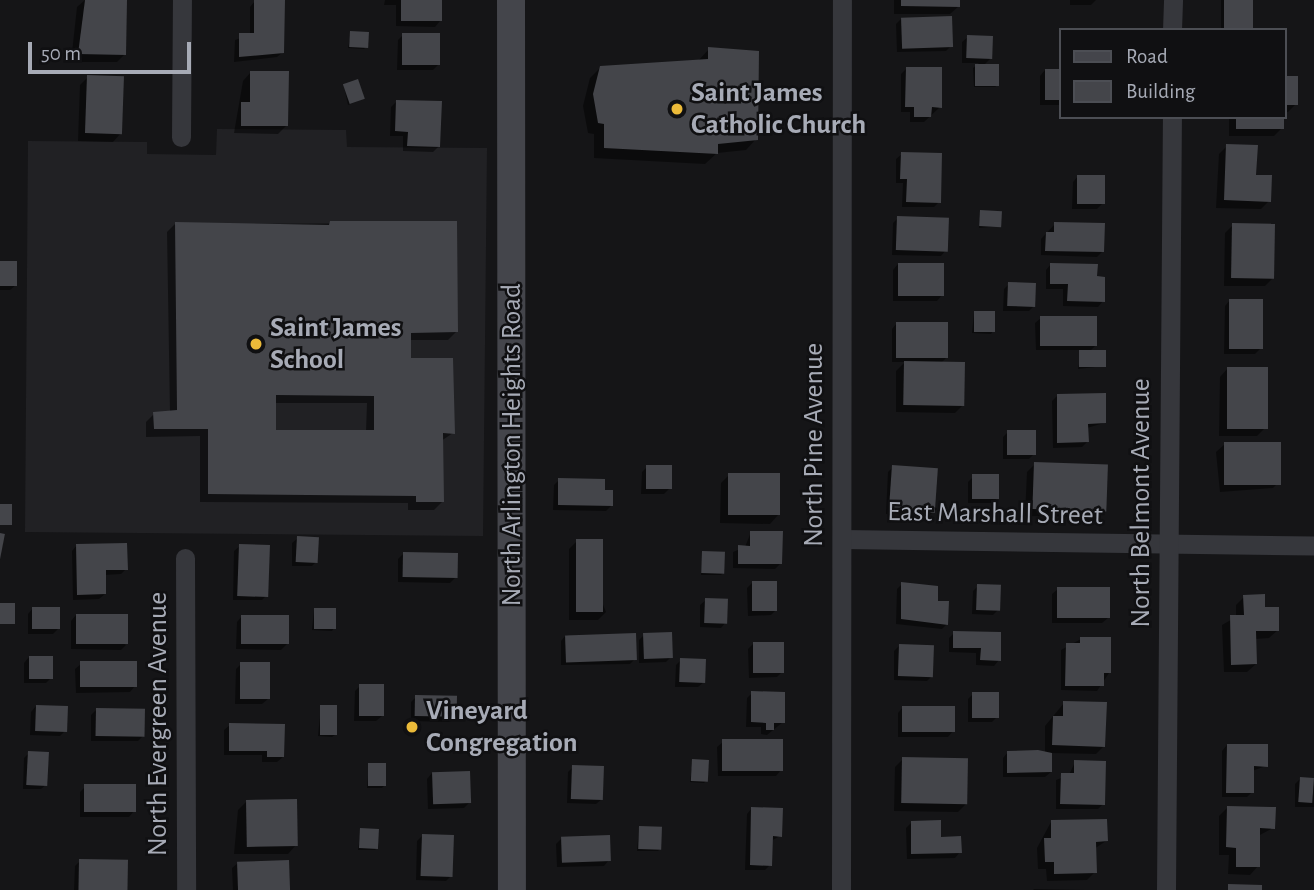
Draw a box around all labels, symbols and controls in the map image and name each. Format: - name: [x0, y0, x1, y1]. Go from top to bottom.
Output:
- scale bar: [32, 28, 194, 72]
- legend: [1058, 28, 1286, 119]
- text: 50 m: [41, 43, 81, 64]
- text: Road: [1126, 46, 1168, 67]
- place label: Saint James Catholic Church: [691, 76, 866, 142]
- text: Building: [1126, 81, 1195, 102]
- marker: Saint James Catholic Church: [669, 101, 685, 117]
- street label: North Arlington Heights Road: [495, 283, 529, 607]
- place label: Saint James School: [270, 311, 402, 377]
- marker: Saint James School: [248, 336, 264, 352]
- street label: North Pine Avenue: [797, 343, 831, 547]
- street label: North Belmont Avenue: [1124, 378, 1158, 628]
- street label: East Marshall Street: [887, 495, 1103, 533]
- street label: North Evergreen Avenue: [141, 592, 175, 856]
- place label: Vineyard Congregation: [426, 694, 578, 760]
- marker: Vineyard Congregation: [404, 719, 420, 735]

